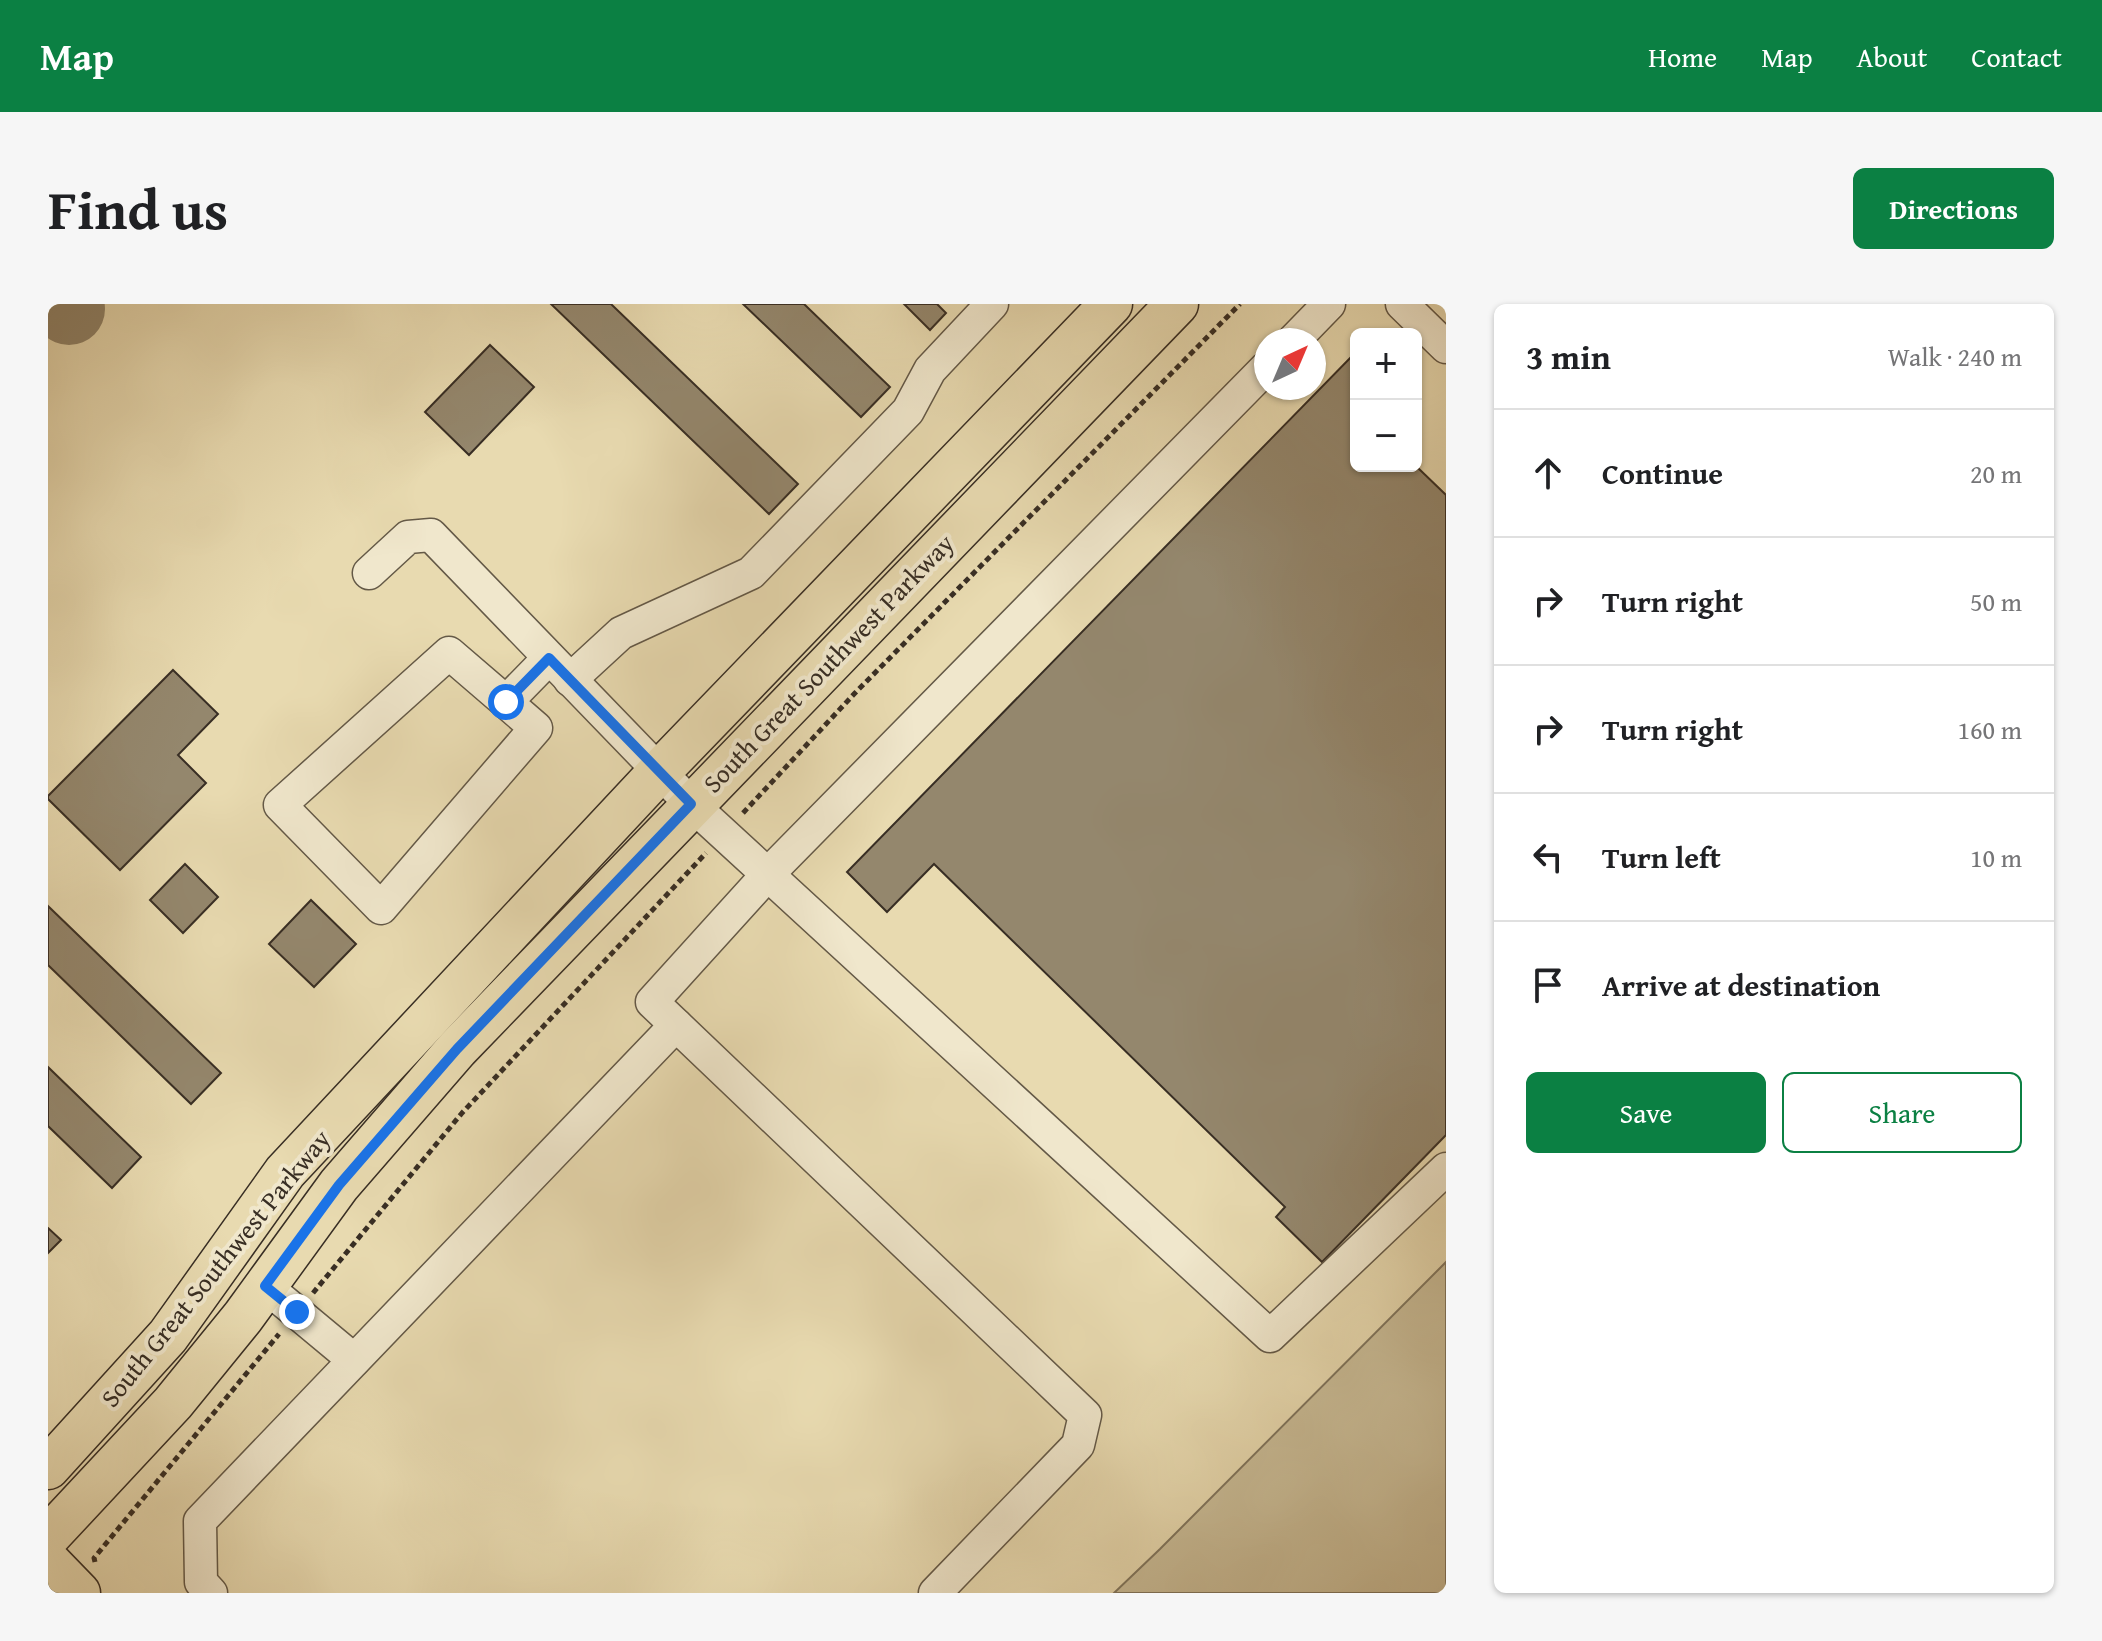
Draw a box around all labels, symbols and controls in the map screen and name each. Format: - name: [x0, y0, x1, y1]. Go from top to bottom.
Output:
- text: Map: [40, 28, 114, 84]
- text: Home: [1648, 36, 1717, 77]
- text: Map: [1761, 36, 1813, 77]
- text: About: [1857, 36, 1927, 77]
- text: Contact: [1971, 36, 2062, 77]
- text: Find us: [48, 167, 228, 250]
- button: Directions: [1853, 168, 2054, 249]
- north arrow: [1254, 328, 1326, 400]
- map controls: [1350, 328, 1422, 472]
- button: +: [1350, 328, 1422, 400]
- text: 3 min: [1526, 332, 1611, 381]
- text: Walk · 240 m: [1888, 337, 2022, 376]
- button: −: [1350, 400, 1422, 472]
- icon: ahead: [1526, 451, 1570, 495]
- text: Continue: [1602, 451, 1723, 495]
- text: 20 m: [1970, 454, 2022, 493]
- street label: South Great Southwest Parkway: [693, 525, 963, 801]
- icon: right: [1526, 579, 1570, 623]
- text: Turn right: [1602, 579, 1743, 623]
- text: 50 m: [1970, 582, 2022, 621]
- route start: [488, 684, 524, 720]
- icon: right: [1526, 707, 1570, 751]
- text: Turn right: [1602, 707, 1743, 751]
- text: 160 m: [1957, 710, 2022, 749]
- icon: left: [1526, 835, 1570, 879]
- text: Turn left: [1602, 835, 1721, 879]
- text: 10 m: [1970, 838, 2022, 877]
- icon: arrive: [1526, 963, 1570, 1007]
- text: Arrive at destination: [1602, 963, 1880, 1007]
- button: Save: [1526, 1072, 1766, 1153]
- button: Share: [1782, 1072, 2022, 1153]
- street label: South Great Southwest Parkway: [91, 1121, 339, 1415]
- route end: [279, 1294, 315, 1330]

